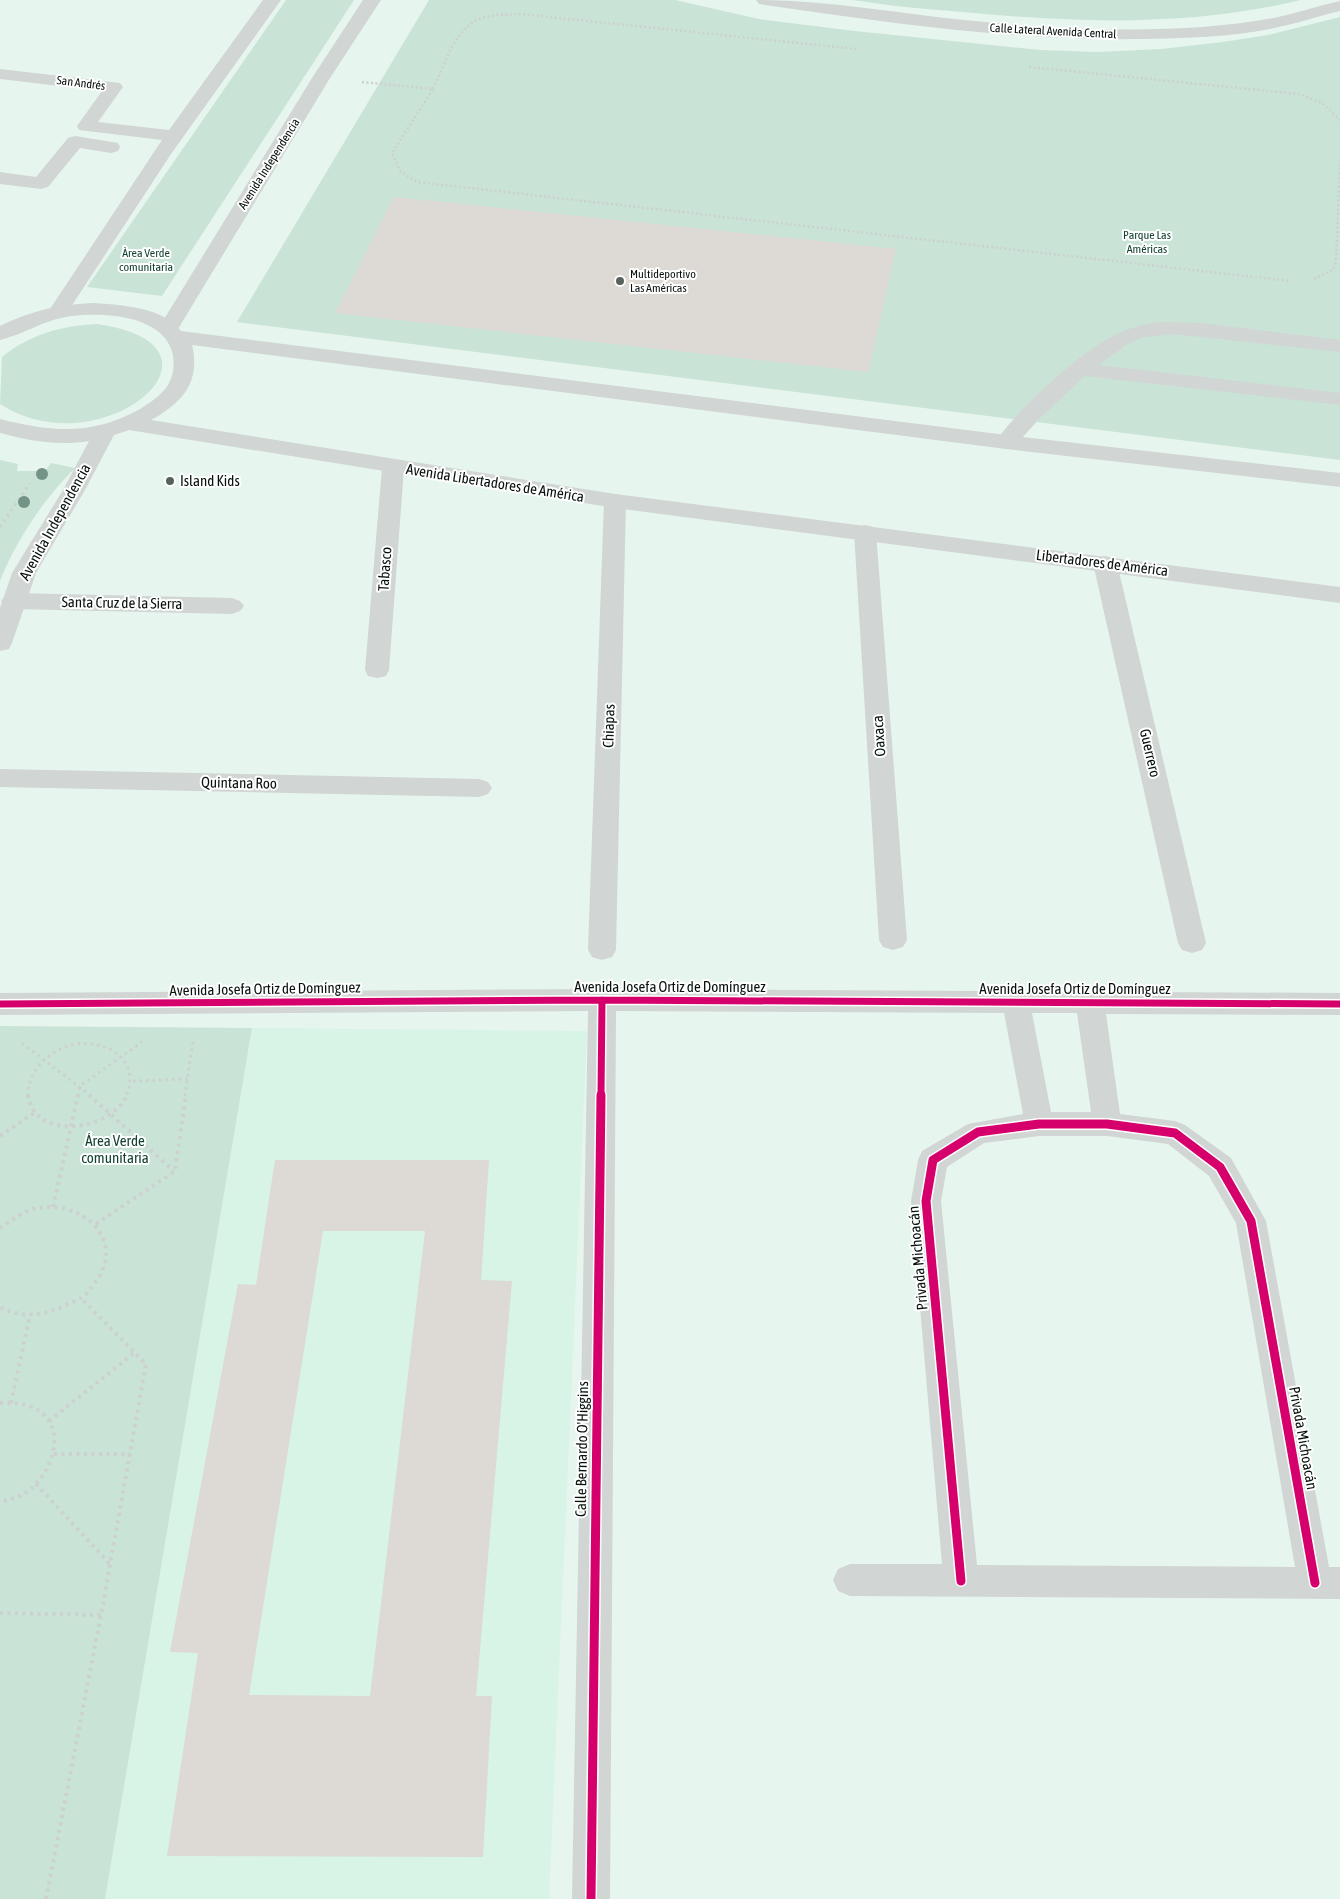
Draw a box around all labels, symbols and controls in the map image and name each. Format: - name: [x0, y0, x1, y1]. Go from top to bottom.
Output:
- street label: Calle Lateral Avenida Central: [989, 21, 1118, 41]
- street label: San Andrés: [56, 73, 106, 93]
- street label: Avenida Independencia: [235, 116, 303, 212]
- park label: Parque Las Américas: [1123, 228, 1171, 256]
- park label: Àrea Verde comunitaria: [119, 246, 173, 274]
- place label: Multideportivo Las Américas: [630, 267, 696, 295]
- marker: Multideportivo Las Américas: [614, 275, 626, 287]
- street label: Avenida Libertadores de América: [405, 460, 585, 505]
- street label: Avenida Independencia: [16, 461, 94, 583]
- place label: Island Kids: [180, 472, 240, 489]
- marker: Island Kids: [164, 475, 176, 487]
- street label: Tabasco: [374, 546, 395, 592]
- street label: Libertadores de América: [1035, 546, 1169, 579]
- street label: Santa Cruz de la Sierra: [61, 593, 183, 612]
- street label: Chiapas: [599, 704, 618, 748]
- street label: Oaxaca: [869, 715, 888, 757]
- street label: Guerrero: [1137, 727, 1164, 779]
- street label: Quintana Roo: [201, 773, 277, 792]
- street label: Avenida Josefa Ortiz de Domínguez: [169, 978, 361, 999]
- street label: Avenida Josefa Ortiz de Domínguez: [574, 978, 766, 995]
- street label: Avenida Josefa Ortiz de Domínguez: [979, 980, 1171, 997]
- park label: Área Verde comunitaria: [81, 1132, 149, 1166]
- street label: Privada Michoacán: [904, 1205, 931, 1311]
- street label: Calle Bernardo O'Higgins: [572, 1381, 591, 1517]
- street label: Privada Michoacán: [1286, 1385, 1321, 1491]

